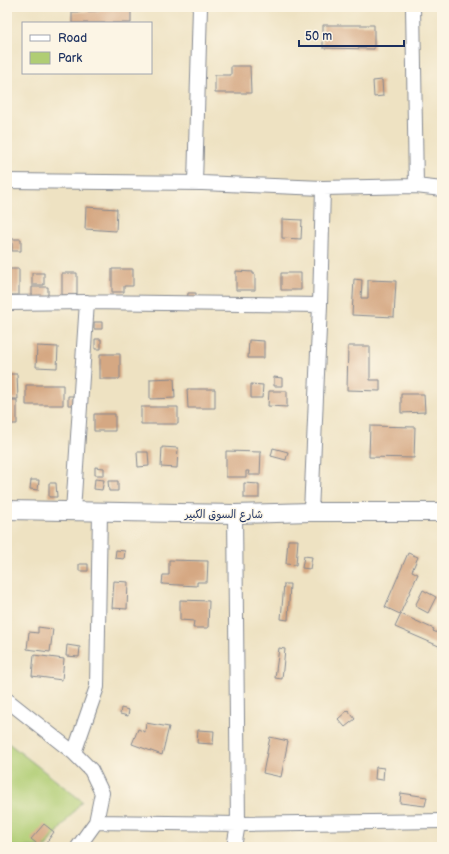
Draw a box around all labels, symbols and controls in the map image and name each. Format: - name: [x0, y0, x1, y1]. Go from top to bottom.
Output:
- legend: [22, 22, 152, 74]
- scale bar: [299, 22, 404, 48]
- text: 50 m: [305, 29, 332, 44]
- text: Road: [58, 31, 87, 46]
- text: Park: [58, 51, 82, 66]
- street label: شارع السوق الكبير: [184, 508, 263, 523]

